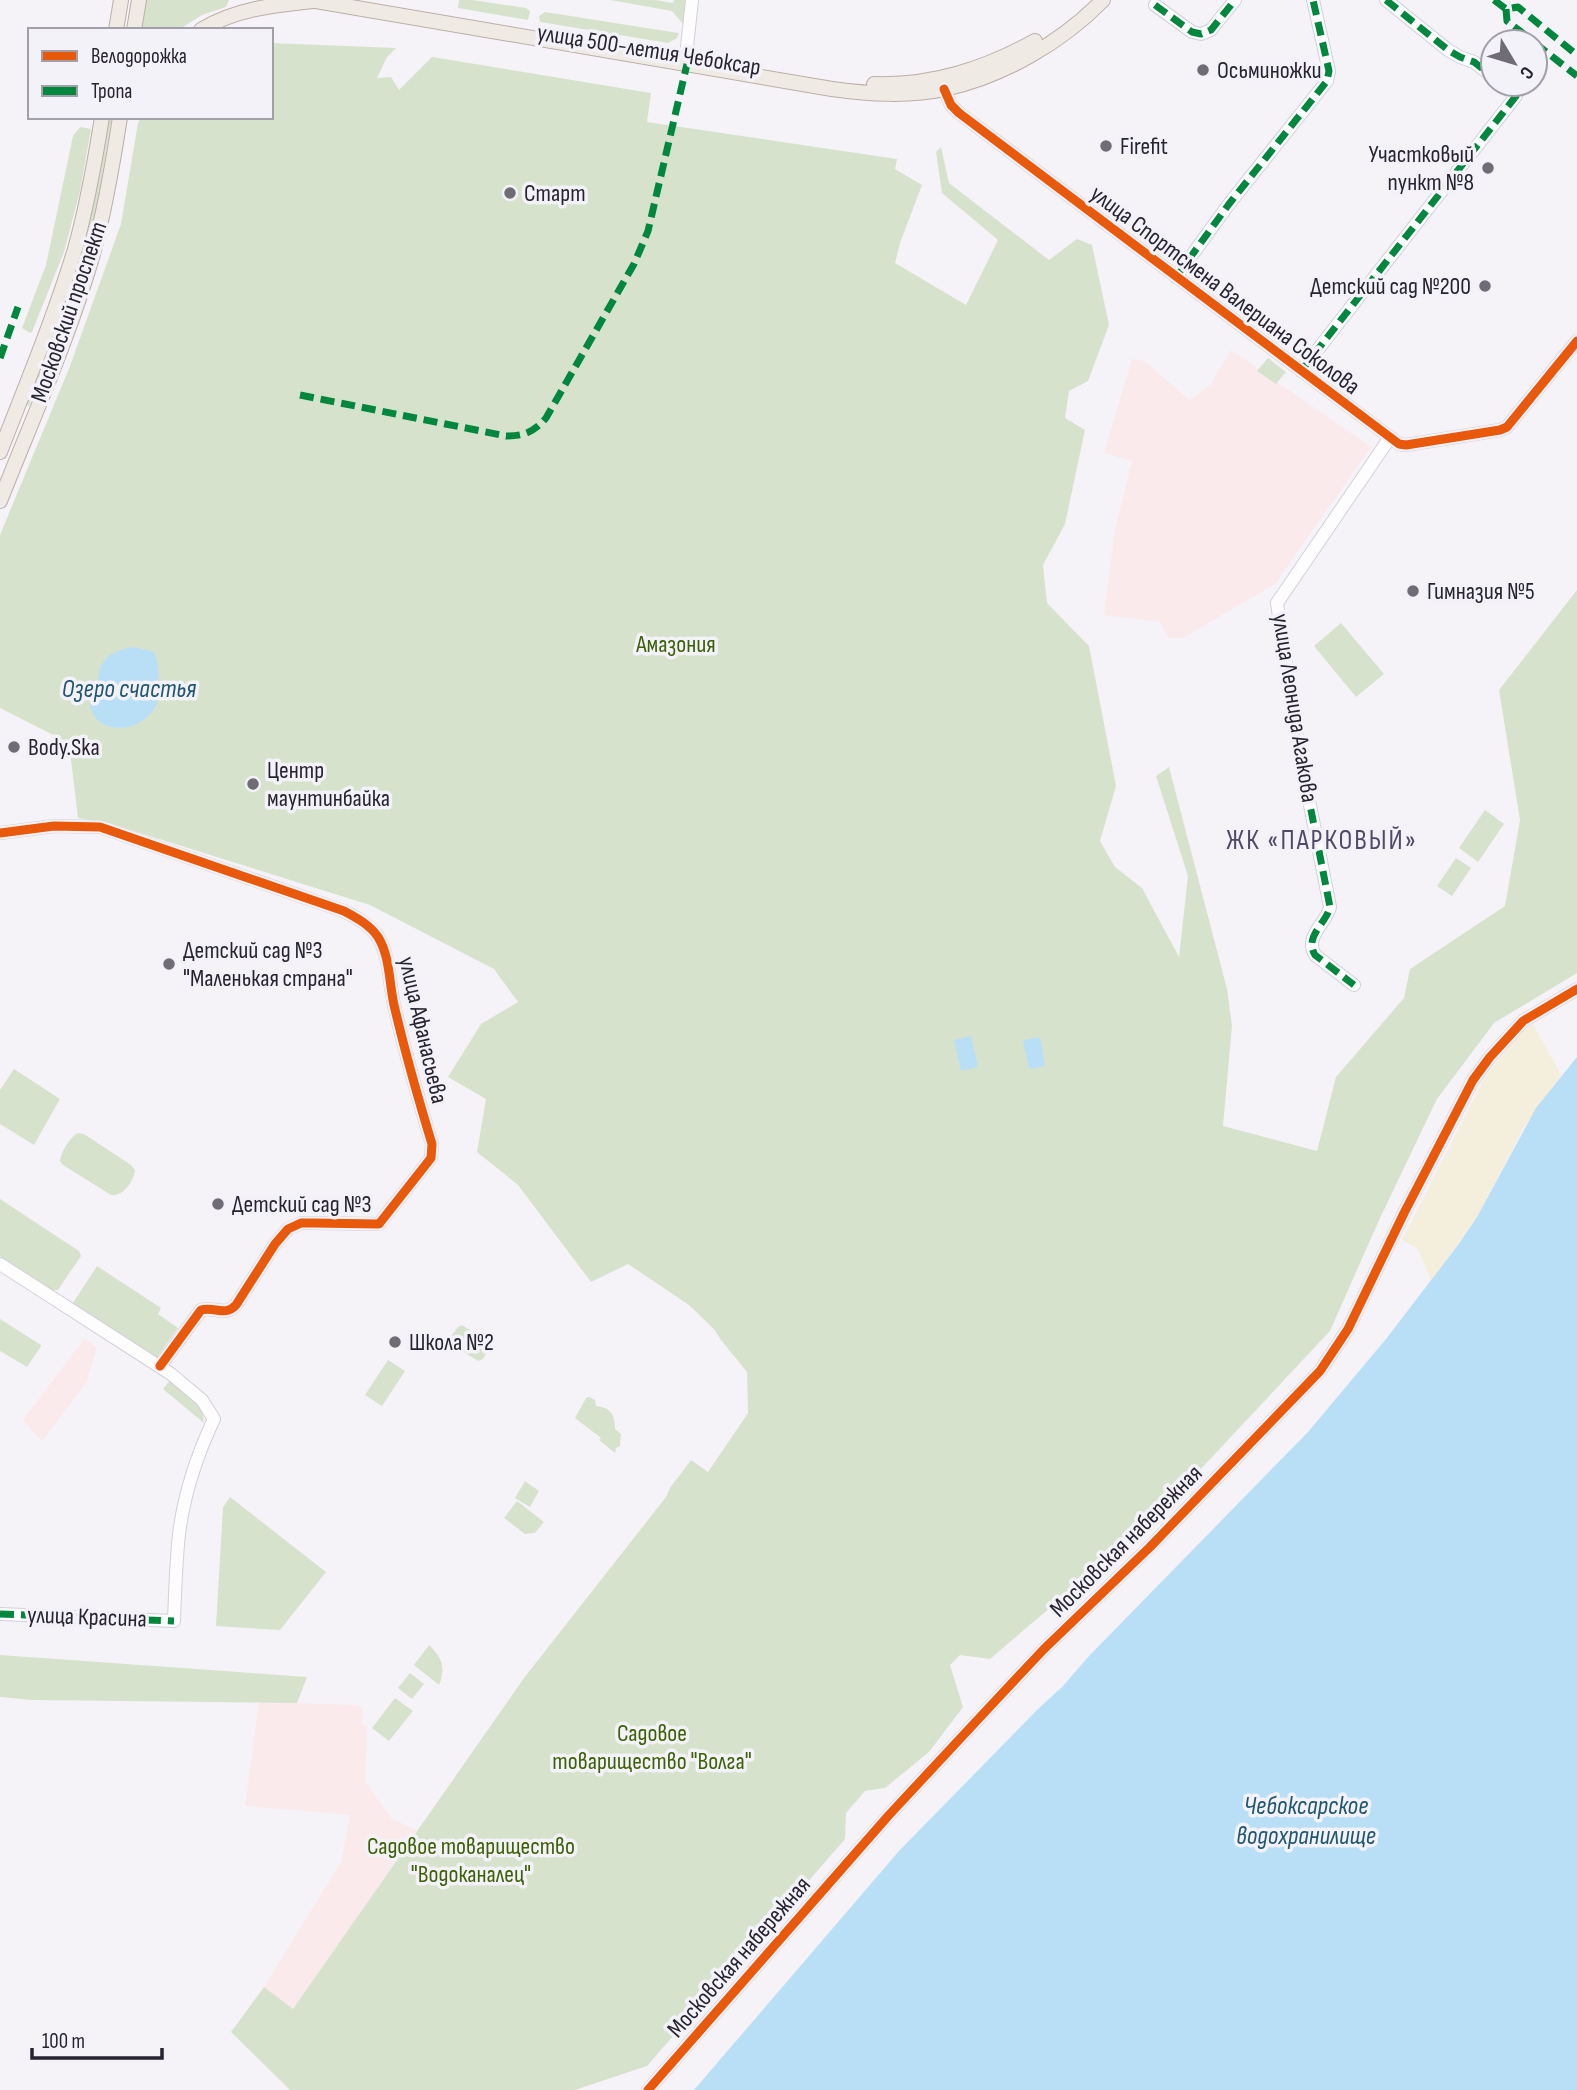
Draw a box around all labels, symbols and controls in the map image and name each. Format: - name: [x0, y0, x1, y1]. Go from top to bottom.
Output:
- street label: улица 500-летия Чебоксар: [535, 18, 763, 82]
- legend: [28, 28, 273, 119]
- north arrow: [1479, 28, 1549, 98]
- text: Велодорожка: [91, 44, 187, 69]
- place label: Осьминожки: [1217, 56, 1322, 85]
- marker: Осьминожки: [1195, 62, 1211, 78]
- text: С: [1514, 62, 1538, 84]
- text: Тропа: [91, 79, 132, 104]
- place label: Firefit: [1120, 132, 1168, 161]
- marker: Firefit: [1098, 138, 1114, 154]
- place label: Участковый пункт №8: [1368, 140, 1474, 197]
- marker: Участковый пункт №8: [1480, 160, 1496, 176]
- place label: Старт: [524, 179, 586, 208]
- street label: улица Спортсмена Валериана Соколова: [1084, 179, 1366, 401]
- marker: Старт: [502, 185, 518, 201]
- street label: Московский проспект: [25, 218, 113, 406]
- place label: Детский сад №200: [1310, 272, 1471, 301]
- marker: Детский сад №200: [1477, 278, 1493, 294]
- place label: Гимназия №5: [1427, 577, 1535, 606]
- marker: Гимназия №5: [1405, 583, 1421, 599]
- street label: улица Леонида Агакова: [1266, 612, 1324, 804]
- park label: Амазония: [635, 630, 716, 659]
- water label: Озеро счастья: [62, 674, 196, 705]
- place label: Body.Ska: [28, 733, 100, 762]
- marker: Body.Ska: [6, 739, 22, 755]
- place label: Центр маунтинбайка: [267, 756, 390, 813]
- marker: Центр маунтинбайка: [245, 776, 261, 792]
- district label: ЖК «ПАРКОВЫЙ»: [1226, 824, 1418, 857]
- place label: Детский сад №3 "Маленькая страна": [183, 936, 353, 993]
- street label: улица Афанасьева: [392, 954, 454, 1106]
- marker: Детский сад №3 "Маленькая страна": [161, 956, 177, 972]
- place label: Детский сад №3: [232, 1190, 372, 1219]
- marker: Детский сад №3: [210, 1196, 226, 1212]
- place label: Школа №2: [409, 1328, 494, 1357]
- marker: Школа №2: [387, 1334, 403, 1350]
- street label: Московская набережная: [1044, 1459, 1208, 1623]
- street label: улица Красина: [27, 1600, 147, 1634]
- park label: Садовое товарищество "Волга": [552, 1719, 752, 1776]
- water label: Чебоксарское водохранилище: [1236, 1791, 1376, 1852]
- park label: Садовое товарищество "Водоканалец": [367, 1832, 575, 1889]
- street label: Московская набережная: [661, 1871, 817, 2043]
- scale bar: [32, 2016, 161, 2060]
- text: 100 m: [42, 2029, 85, 2054]

